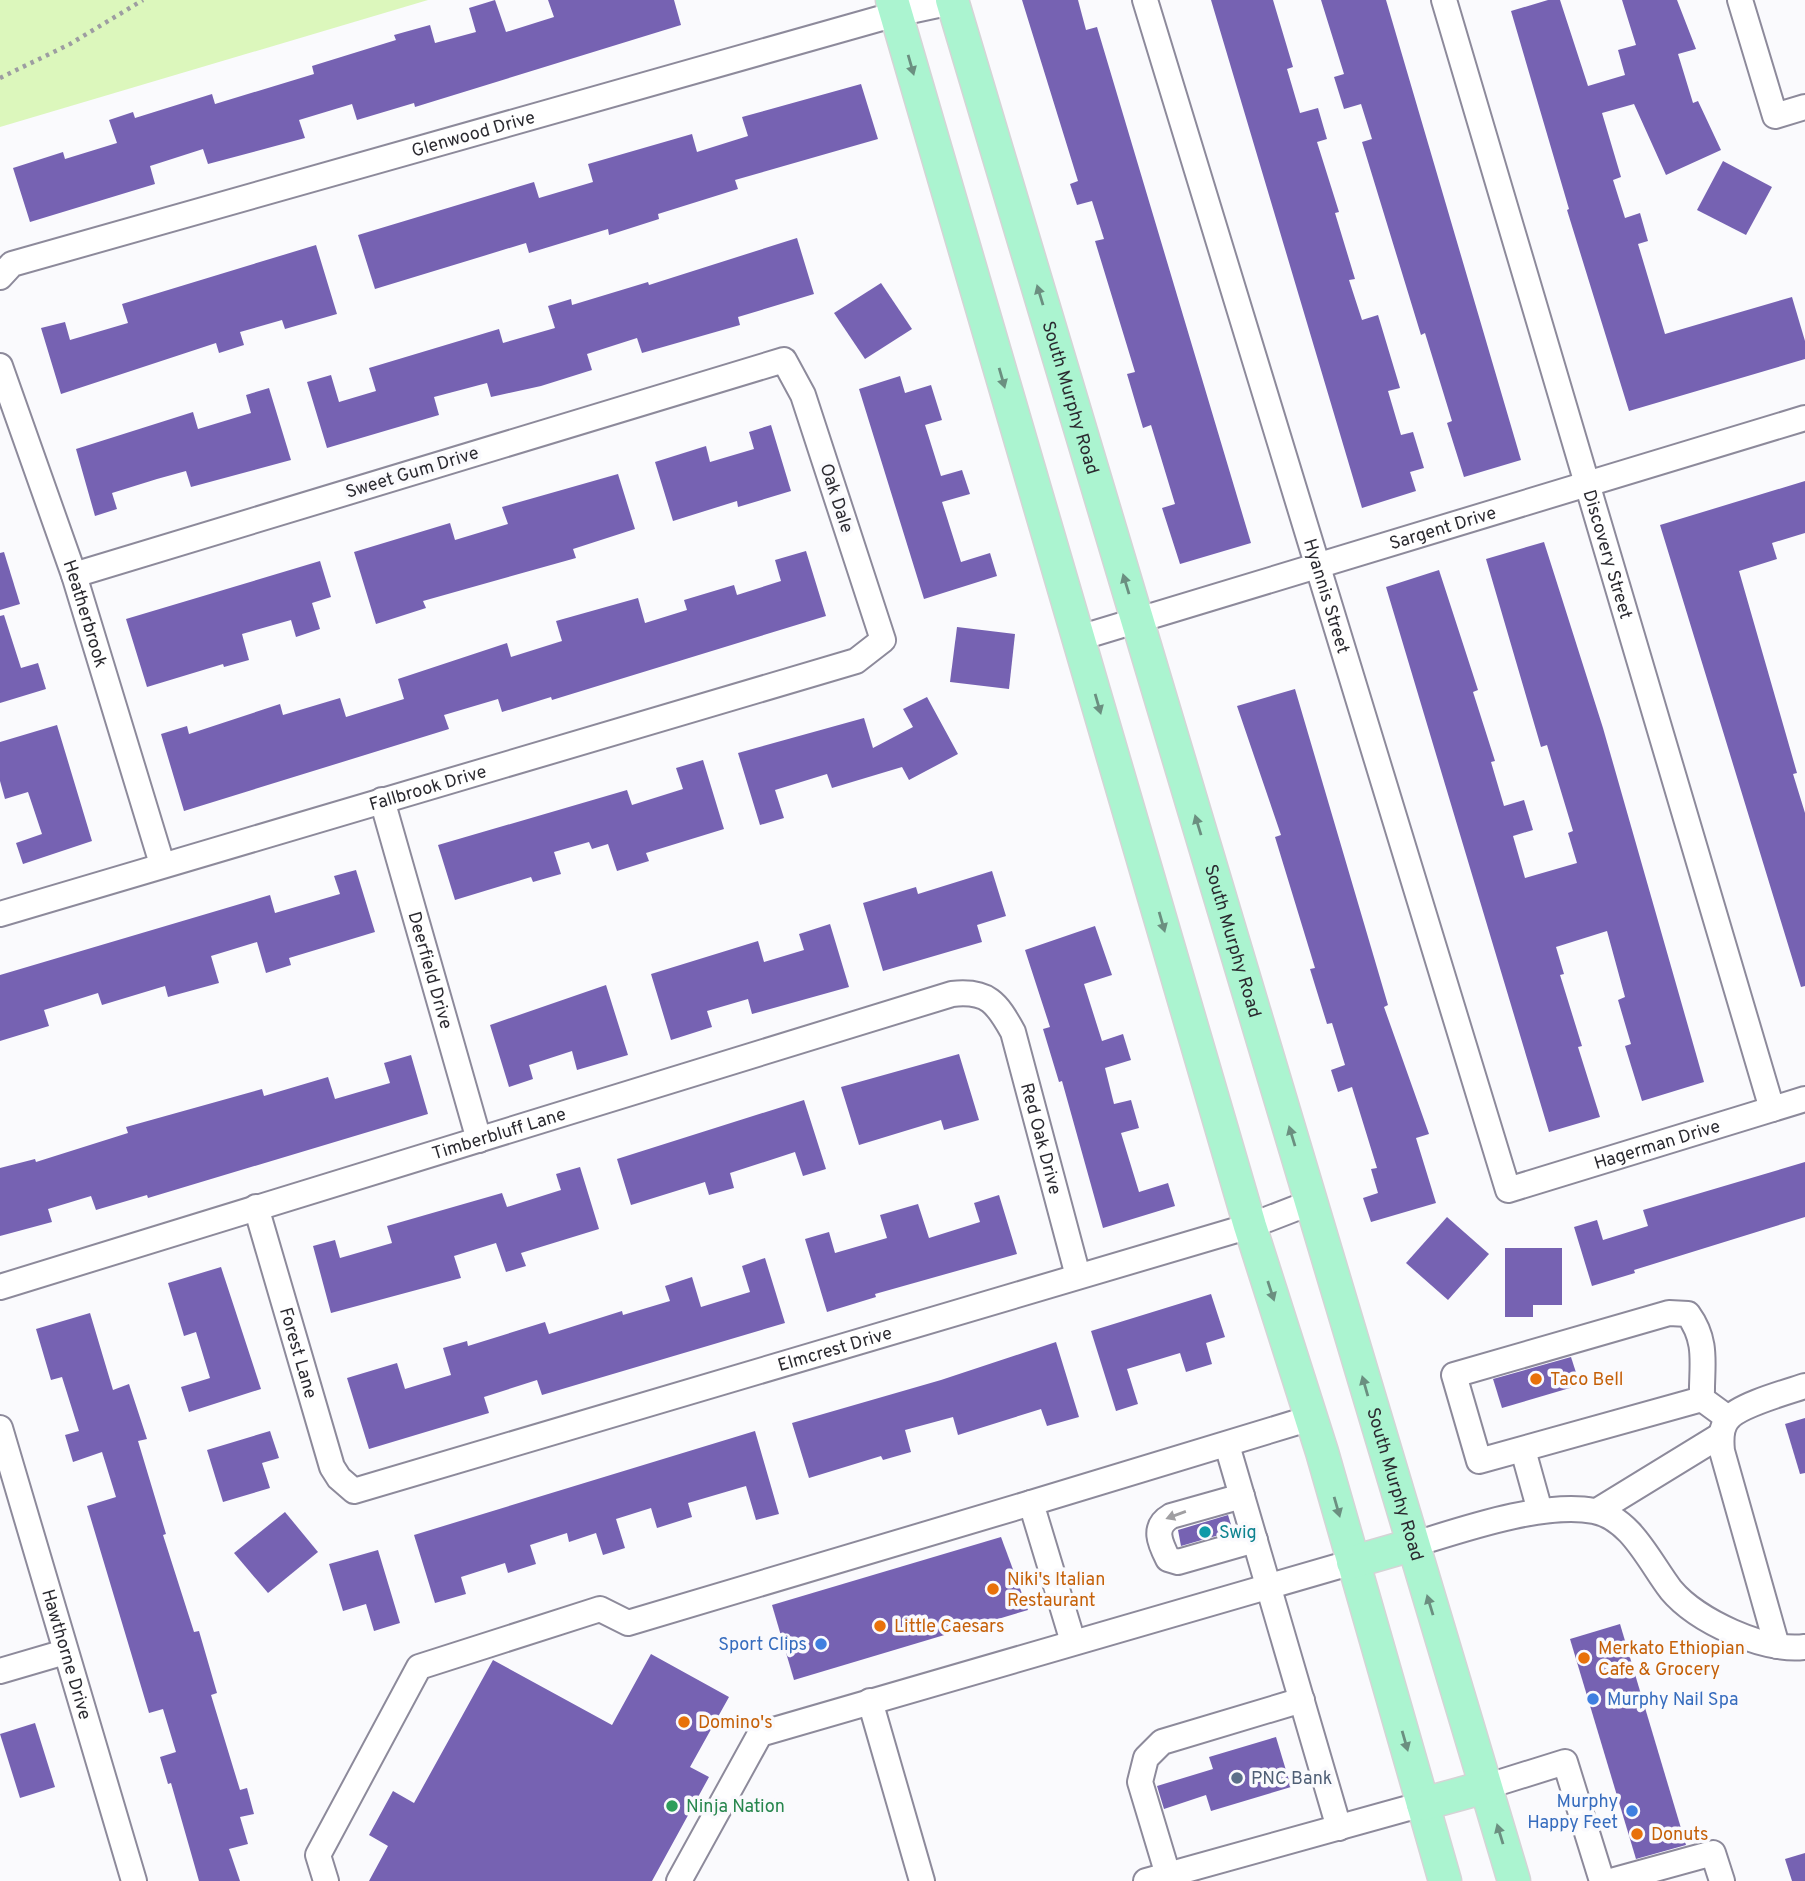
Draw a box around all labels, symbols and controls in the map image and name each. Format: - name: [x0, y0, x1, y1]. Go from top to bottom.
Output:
- one-way arrow: [906, 55, 916, 76]
- street label: Glenwood Drive: [409, 107, 538, 163]
- one-way arrow: [1034, 284, 1044, 305]
- street label: South Murphy Road: [1036, 319, 1103, 477]
- one-way arrow: [998, 368, 1008, 389]
- street label: Sweet Gum Drive: [343, 442, 482, 505]
- street label: Oak Dale: [814, 461, 858, 536]
- street label: Discovery Street: [1576, 487, 1636, 622]
- street label: Sargent Drive: [1387, 502, 1499, 556]
- street label: Hyannis Street: [1297, 536, 1354, 657]
- street label: Heatherbrook: [57, 557, 112, 671]
- one-way arrow: [1120, 573, 1130, 594]
- one-way arrow: [1093, 693, 1103, 714]
- street label: Fallbrook Drive: [367, 761, 489, 817]
- one-way arrow: [1193, 814, 1203, 835]
- street label: South Murphy Road: [1198, 862, 1265, 1021]
- street label: Deerfield Drive: [401, 909, 457, 1032]
- one-way arrow: [1157, 912, 1167, 933]
- street label: Red Oak Drive: [1014, 1081, 1066, 1197]
- street label: Timberbluff Lane: [430, 1103, 569, 1166]
- street label: Hagerman Drive: [1592, 1116, 1723, 1176]
- one-way arrow: [1287, 1126, 1297, 1147]
- one-way arrow: [1266, 1281, 1276, 1302]
- street label: Forest Lane: [273, 1305, 321, 1402]
- street label: Elmcrest Drive: [775, 1322, 895, 1378]
- place label: Taco Bell: [1550, 1369, 1624, 1392]
- marker: Taco Bell: [1528, 1371, 1544, 1387]
- one-way arrow: [1360, 1375, 1370, 1396]
- street label: South Murphy Road: [1360, 1405, 1428, 1564]
- one-way arrow: [1333, 1497, 1343, 1518]
- one-way arrow: [1166, 1510, 1187, 1521]
- place label: Swig: [1219, 1522, 1257, 1545]
- marker: Swig: [1197, 1524, 1213, 1540]
- place label: Niki's Italian Restaurant: [1007, 1569, 1105, 1613]
- marker: Niki's Italian Restaurant: [985, 1581, 1001, 1597]
- street label: Hawthorne Drive: [35, 1587, 96, 1723]
- one-way arrow: [1425, 1594, 1435, 1615]
- place label: Little Caesars: [894, 1616, 1004, 1639]
- marker: Little Caesars: [872, 1618, 888, 1634]
- place label: Sport Clips: [718, 1634, 807, 1657]
- marker: Sport Clips: [813, 1636, 829, 1652]
- place label: Merkato Ethiopian Cafe & Grocery: [1598, 1638, 1745, 1682]
- marker: Merkato Ethiopian Cafe & Grocery: [1576, 1650, 1592, 1666]
- place label: Murphy Nail Spa: [1607, 1689, 1739, 1712]
- marker: Murphy Nail Spa: [1585, 1691, 1601, 1707]
- place label: Domino's: [698, 1712, 773, 1735]
- marker: Domino's: [676, 1714, 692, 1730]
- one-way arrow: [1400, 1730, 1410, 1751]
- place label: PNC Bank: [1251, 1768, 1332, 1791]
- marker: PNC Bank: [1229, 1770, 1245, 1786]
- place label: Murphy Happy Feet: [1527, 1791, 1618, 1835]
- place label: Ninja Nation: [686, 1796, 785, 1819]
- marker: Ninja Nation: [664, 1798, 680, 1814]
- marker: Murphy Happy Feet: [1624, 1803, 1640, 1819]
- one-way arrow: [1494, 1823, 1504, 1844]
- place label: Donuts: [1651, 1824, 1708, 1847]
- marker: Donuts: [1629, 1826, 1645, 1842]

